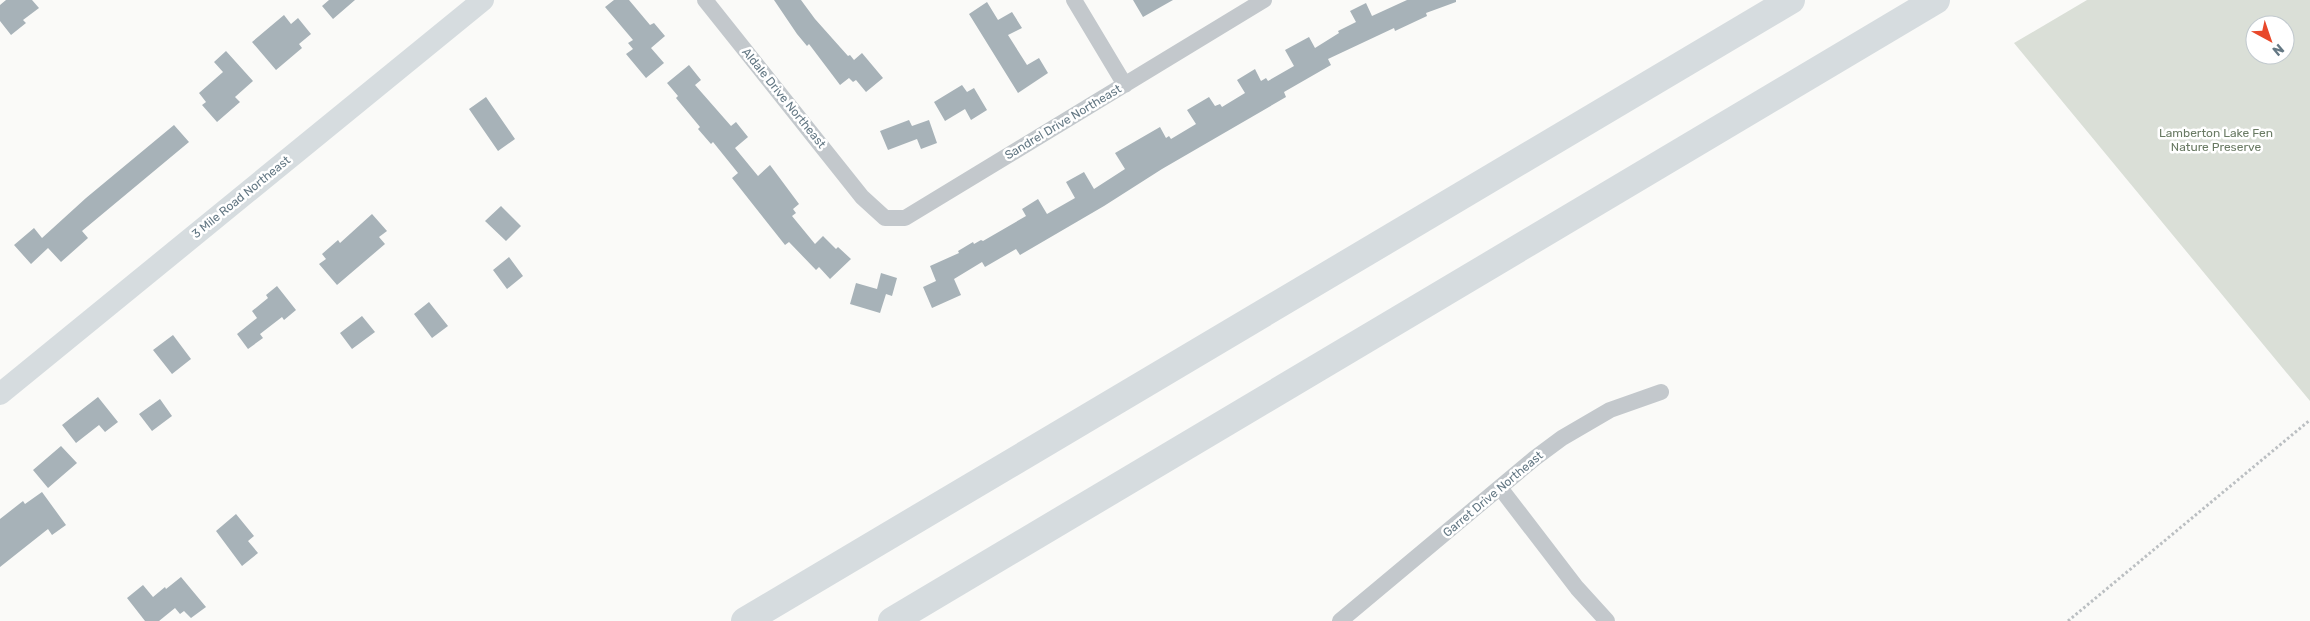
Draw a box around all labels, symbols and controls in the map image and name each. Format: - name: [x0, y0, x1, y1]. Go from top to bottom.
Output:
- north arrow: [2245, 15, 2295, 65]
- text: N: [2269, 40, 2287, 59]
- street label: Aldale Drive Northeast: [739, 45, 829, 151]
- street label: Sandrel Drive Northeast: [1002, 82, 1124, 162]
- park label: Lamberton Lake Fen Nature Preserve: [2159, 126, 2273, 154]
- street label: 3 Mile Road Northeast: [189, 153, 293, 241]
- street label: Garret Drive Northeast: [1440, 448, 1546, 540]

